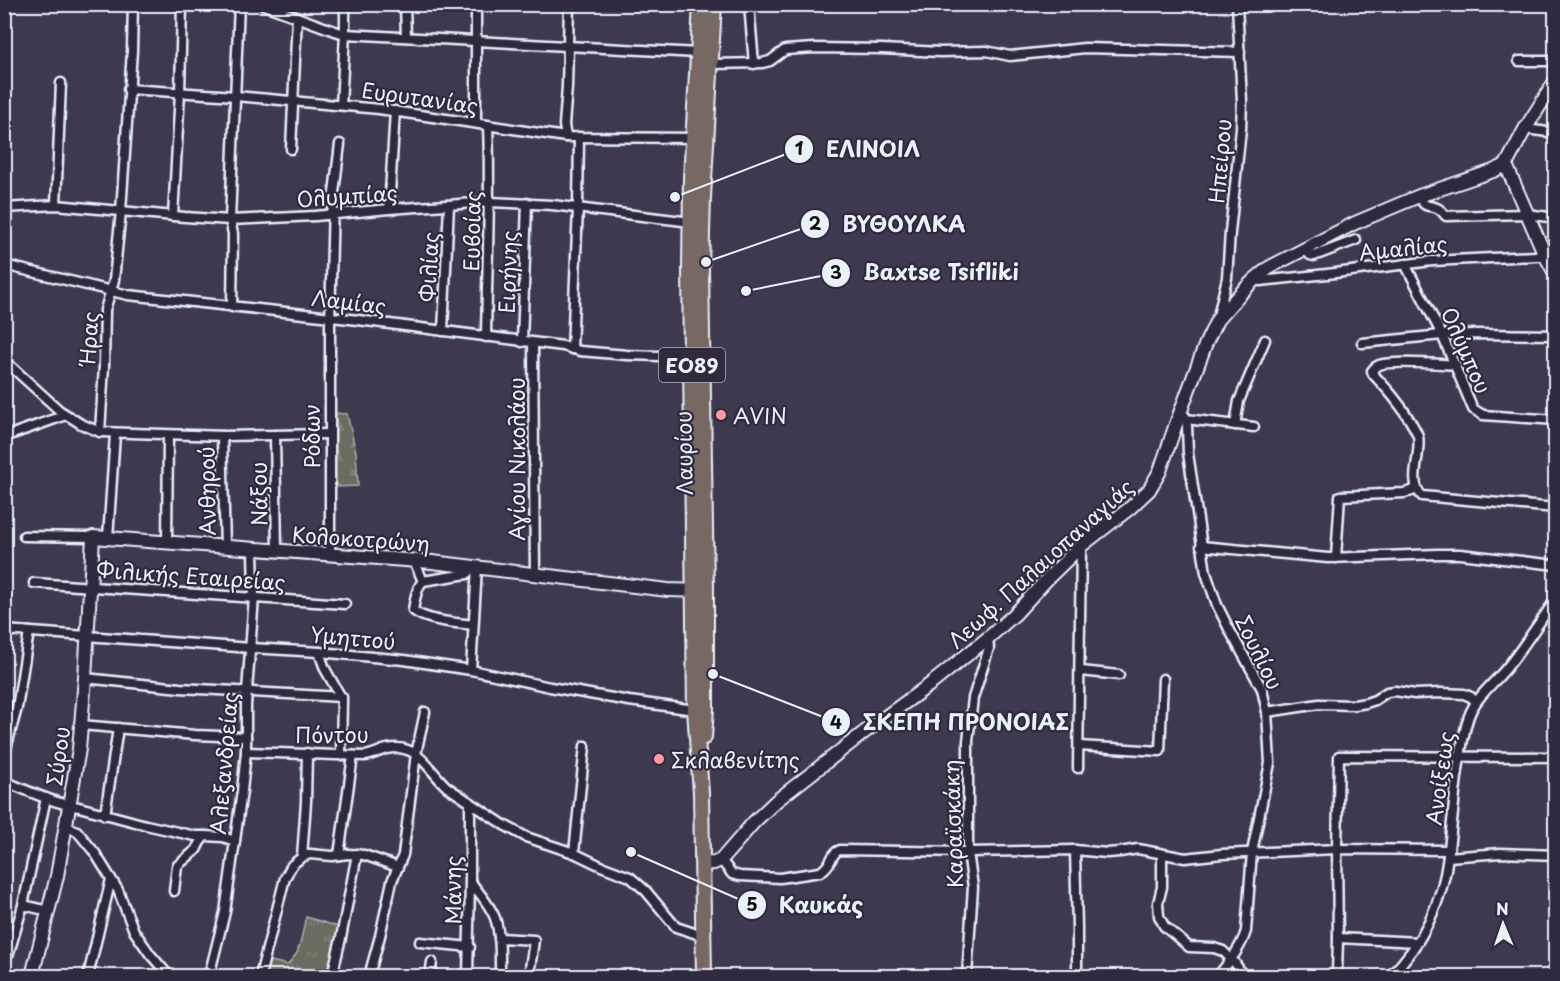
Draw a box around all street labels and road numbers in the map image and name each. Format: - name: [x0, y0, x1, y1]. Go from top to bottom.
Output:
- street label: Ευρυτανίας: [360, 73, 480, 121]
- street label: Ηπείρου: [1199, 117, 1239, 205]
- street label: Ολυμπίας: [296, 176, 399, 214]
- street label: Ευβοίας: [454, 190, 488, 272]
- street label: Αμαλίας: [1357, 226, 1449, 268]
- street label: Ειρήνης: [490, 230, 524, 314]
- street label: Φιλίας: [410, 231, 446, 303]
- street label: Λαμίας: [310, 281, 388, 321]
- street label: Ολύμπου: [1434, 302, 1500, 398]
- street label: Ήρας: [70, 310, 106, 368]
- road number: ΕΟ89: [659, 348, 725, 382]
- street label: Αγίου Νικολάου: [500, 377, 532, 541]
- street label: Ρόδων: [295, 404, 327, 468]
- street label: Λαυρίου: [666, 411, 700, 495]
- street label: Ανθηρού: [189, 446, 223, 536]
- street label: Νάξου: [241, 461, 275, 527]
- street label: Λεωφ. Παλαιοπαναγιάς: [940, 471, 1140, 655]
- street label: Κολοκοτρώνη: [291, 517, 431, 559]
- street label: Φιλικής Εταιρείας: [95, 552, 287, 598]
- street label: Σουλίου: [1228, 609, 1292, 695]
- street label: Υμηττού: [309, 617, 397, 657]
- street label: Αλεξανδρείας: [201, 690, 245, 836]
- street label: Πόντου: [295, 718, 369, 750]
- street label: Σύρου: [37, 724, 77, 788]
- street label: Ανοίξεως: [1417, 729, 1461, 827]
- street label: Καραϊσκάκη: [934, 759, 970, 889]
- street label: Μάνης: [436, 855, 468, 924]

